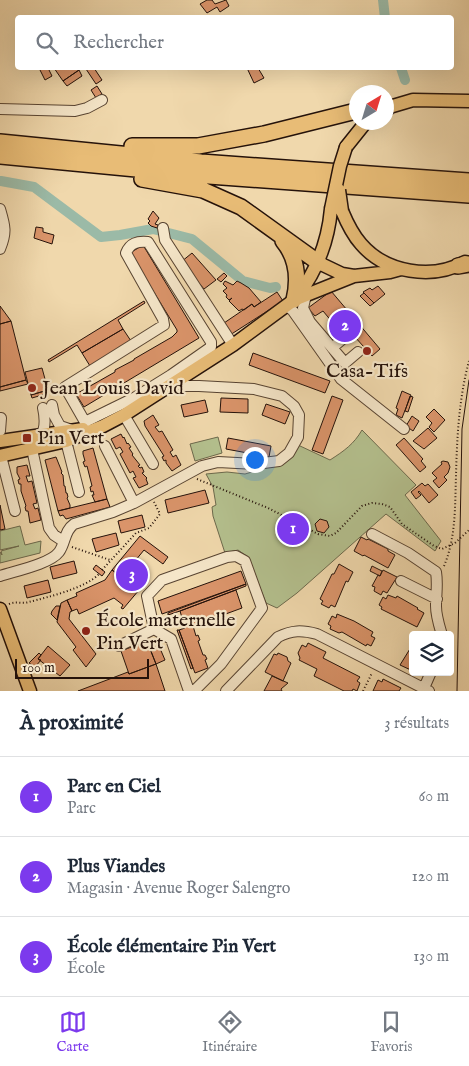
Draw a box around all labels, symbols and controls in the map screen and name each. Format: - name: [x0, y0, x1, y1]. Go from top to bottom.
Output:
- search box: [15, 15, 454, 70]
- icon: search: [33, 29, 61, 57]
- text: Rechercher: [73, 31, 164, 55]
- north arrow: [349, 85, 394, 130]
- pin: 2: [329, 307, 361, 345]
- marker: Casa-Tifs: [361, 345, 373, 357]
- place label: Casa-Tifs: [326, 359, 408, 384]
- place label: Jean Louis David: [40, 376, 184, 401]
- marker: Jean Louis David: [26, 382, 38, 394]
- place label: Pin Vert: [37, 426, 105, 451]
- marker: Pin Vert: [21, 432, 33, 444]
- your location: [242, 447, 268, 473]
- pin: 1: [277, 510, 309, 548]
- pin: 3: [116, 556, 148, 594]
- place label: École maternelle Pin Vert: [96, 608, 235, 656]
- marker: École maternelle Pin Vert: [80, 625, 92, 637]
- map controls: [409, 631, 454, 676]
- button: layers: [409, 631, 454, 676]
- scale bar: [15, 656, 149, 679]
- text: 100 m: [22, 659, 55, 677]
- text: À proximité: [20, 710, 123, 737]
- text: 3 résultats: [384, 714, 449, 734]
- text: Parc en Ciel: [67, 775, 161, 799]
- text: 1: [33, 787, 39, 807]
- text: 60 m: [419, 787, 449, 807]
- text: Parc: [67, 799, 96, 819]
- text: Plus Viandes: [67, 855, 165, 879]
- text: 2: [32, 867, 40, 887]
- text: 120 m: [412, 867, 449, 887]
- text: Magasin · Avenue Roger Salengro: [67, 879, 290, 899]
- text: École élémentaire Pin Vert: [67, 935, 276, 959]
- text: 3: [33, 947, 39, 967]
- text: 130 m: [413, 947, 449, 967]
- text: École: [67, 959, 105, 979]
- tab: Carte: [57, 1008, 89, 1056]
- tab: Itinéraire: [202, 1008, 257, 1056]
- tab: Favoris: [370, 1008, 412, 1056]

